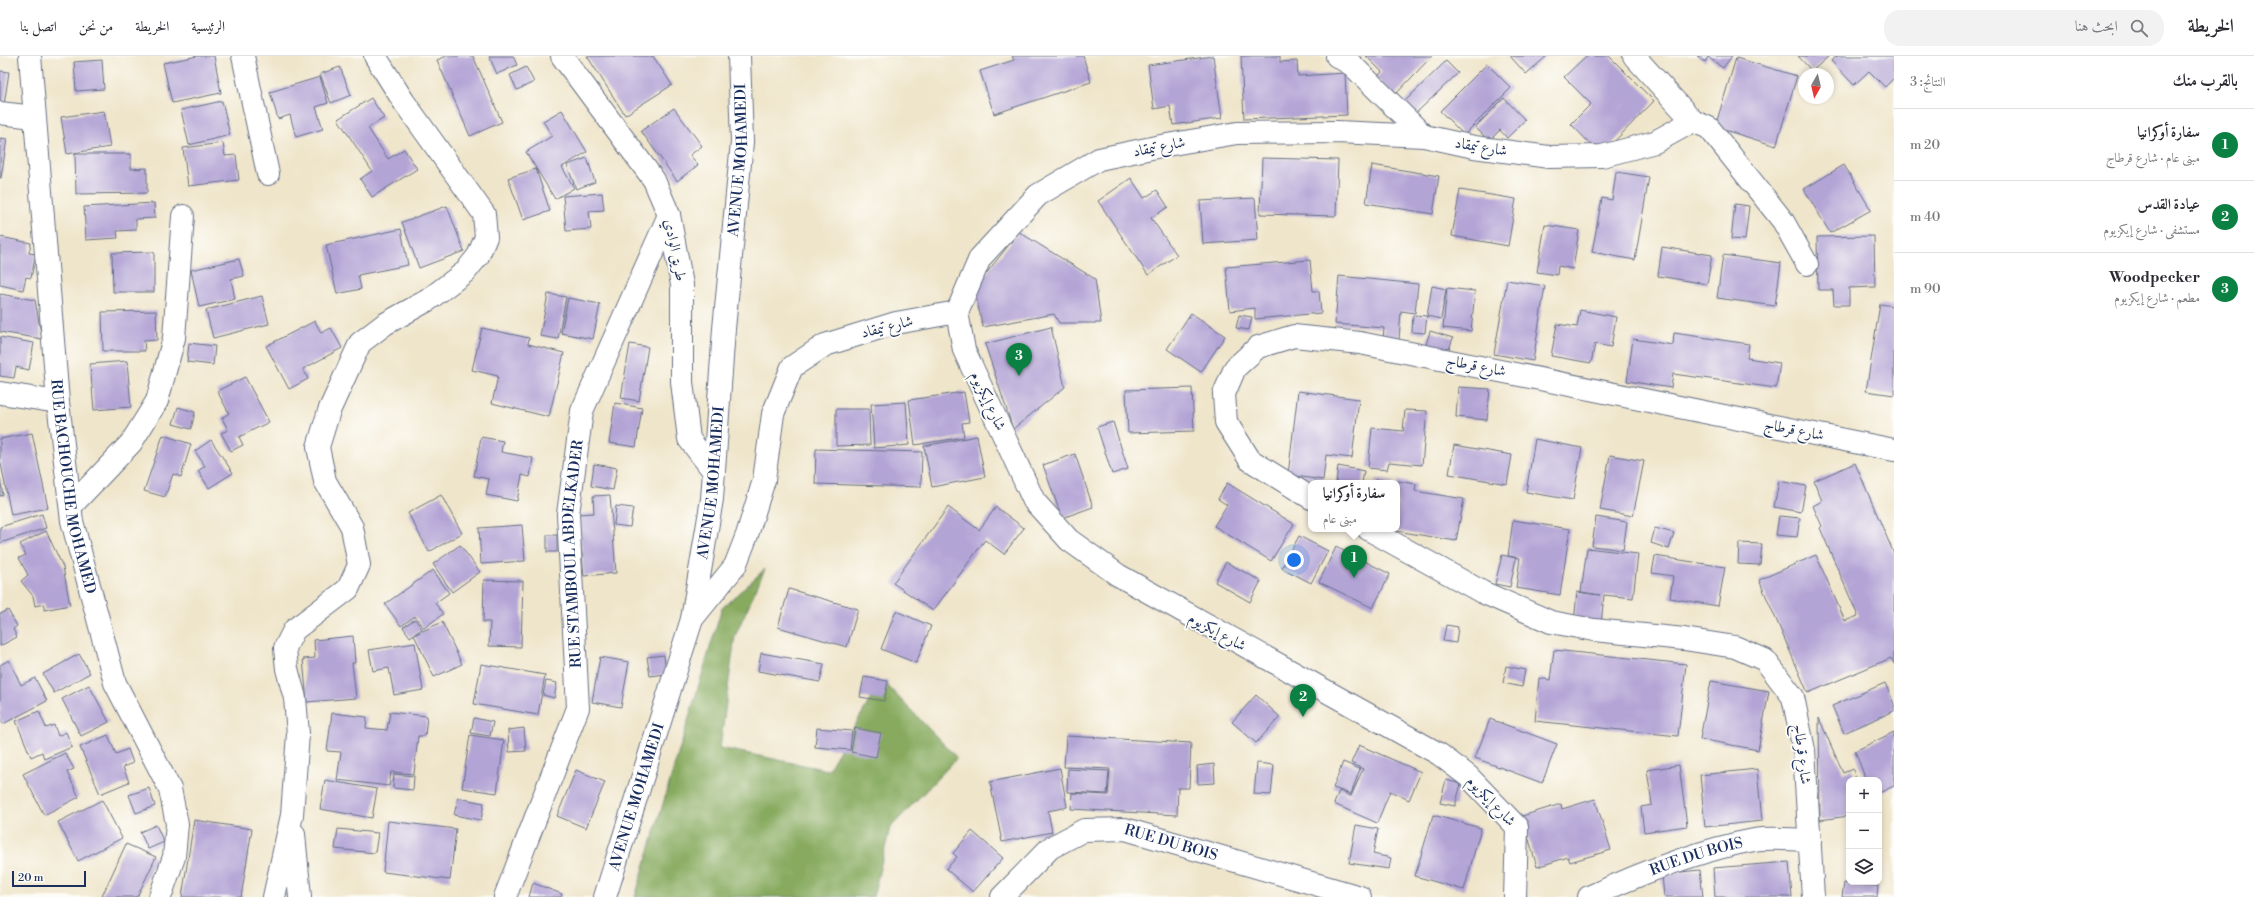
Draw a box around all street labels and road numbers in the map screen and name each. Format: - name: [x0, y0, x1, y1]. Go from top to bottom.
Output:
- street label: AVENUE MOHAMEDI: [723, 83, 752, 239]
- street label: شارع تيمقاد: [1131, 133, 1187, 164]
- street label: شارع تيمقاد: [1453, 133, 1509, 163]
- street label: طريق الوادي: [658, 217, 690, 283]
- street label: شارع تيمقاد: [859, 311, 916, 346]
- street label: شارع قرطاج: [1444, 351, 1508, 384]
- street label: شارع إيكزيوم: [963, 368, 1010, 435]
- street label: RUE BACHOUCHE MOHAMED: [47, 378, 100, 596]
- street label: AVENUE MOHAMEDI: [692, 405, 728, 562]
- street label: شارع قرطاج: [1762, 415, 1826, 448]
- street label: RUE STAMBOUL ABDELKADER: [558, 438, 588, 669]
- street label: شارع إيكزيوم: [1183, 608, 1249, 658]
- street label: AVENUE MOHAMEDI: [604, 720, 668, 874]
- street label: شارع قرطاج: [1786, 723, 1815, 786]
- street label: شارع إيكزيوم: [1460, 772, 1520, 832]
- street label: RUE DU BOIS: [1122, 820, 1220, 865]
- street label: RUE DU BOIS: [1647, 833, 1745, 880]

